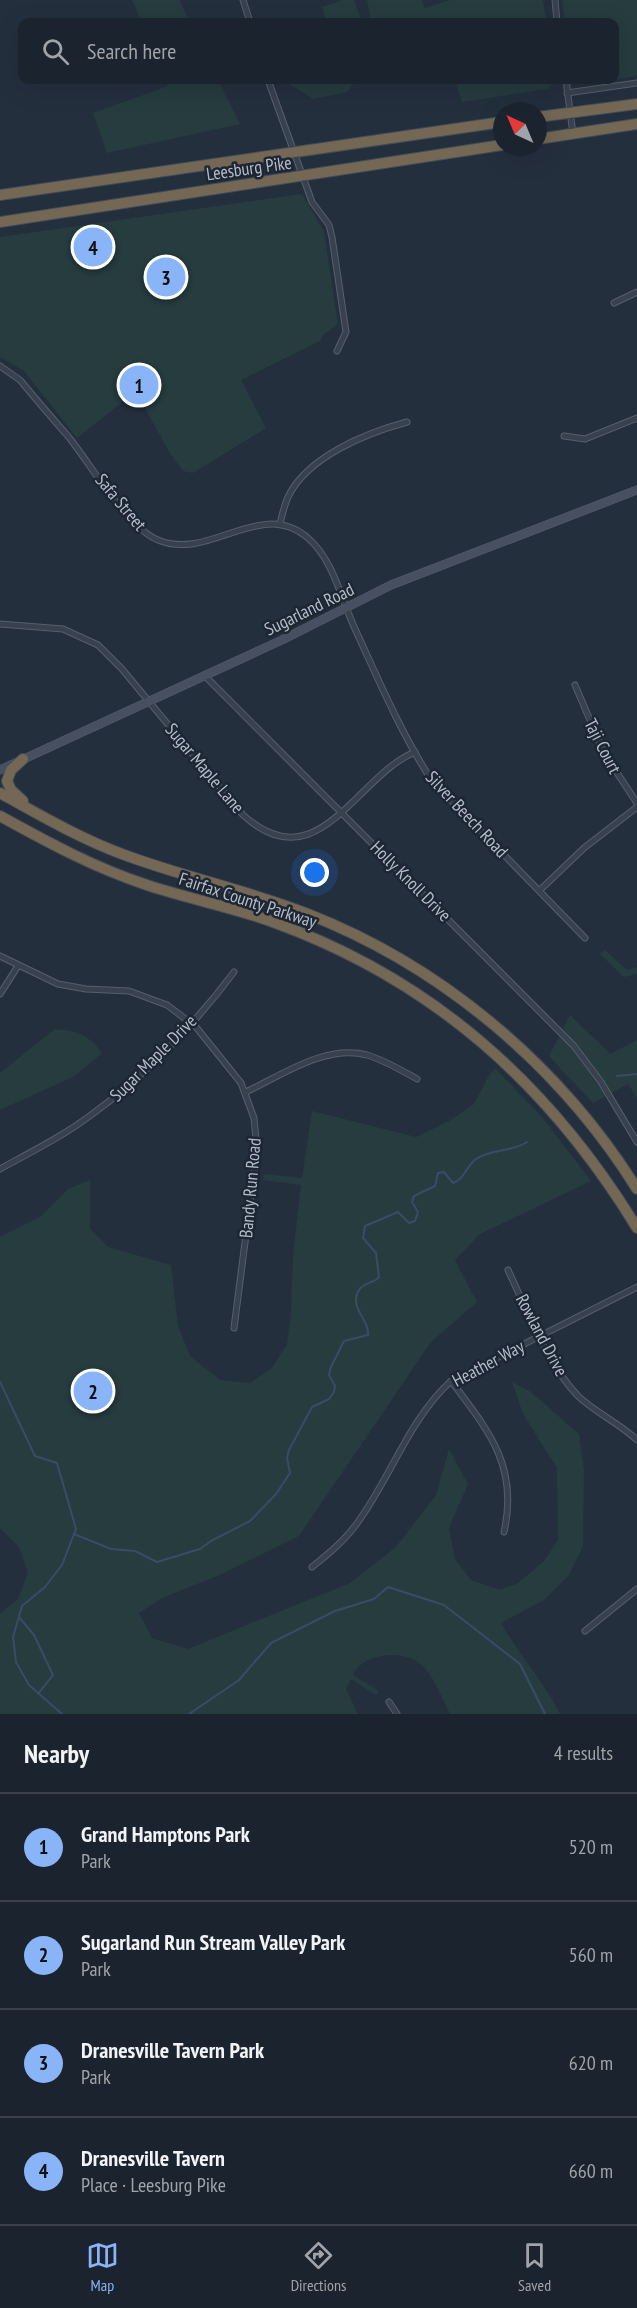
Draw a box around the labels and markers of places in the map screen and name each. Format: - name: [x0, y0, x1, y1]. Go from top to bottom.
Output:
- pin: 4: [74, 224, 112, 270]
- pin: 3: [146, 254, 186, 300]
- pin: 1: [120, 362, 158, 408]
- pin: 2: [74, 1368, 112, 1414]

